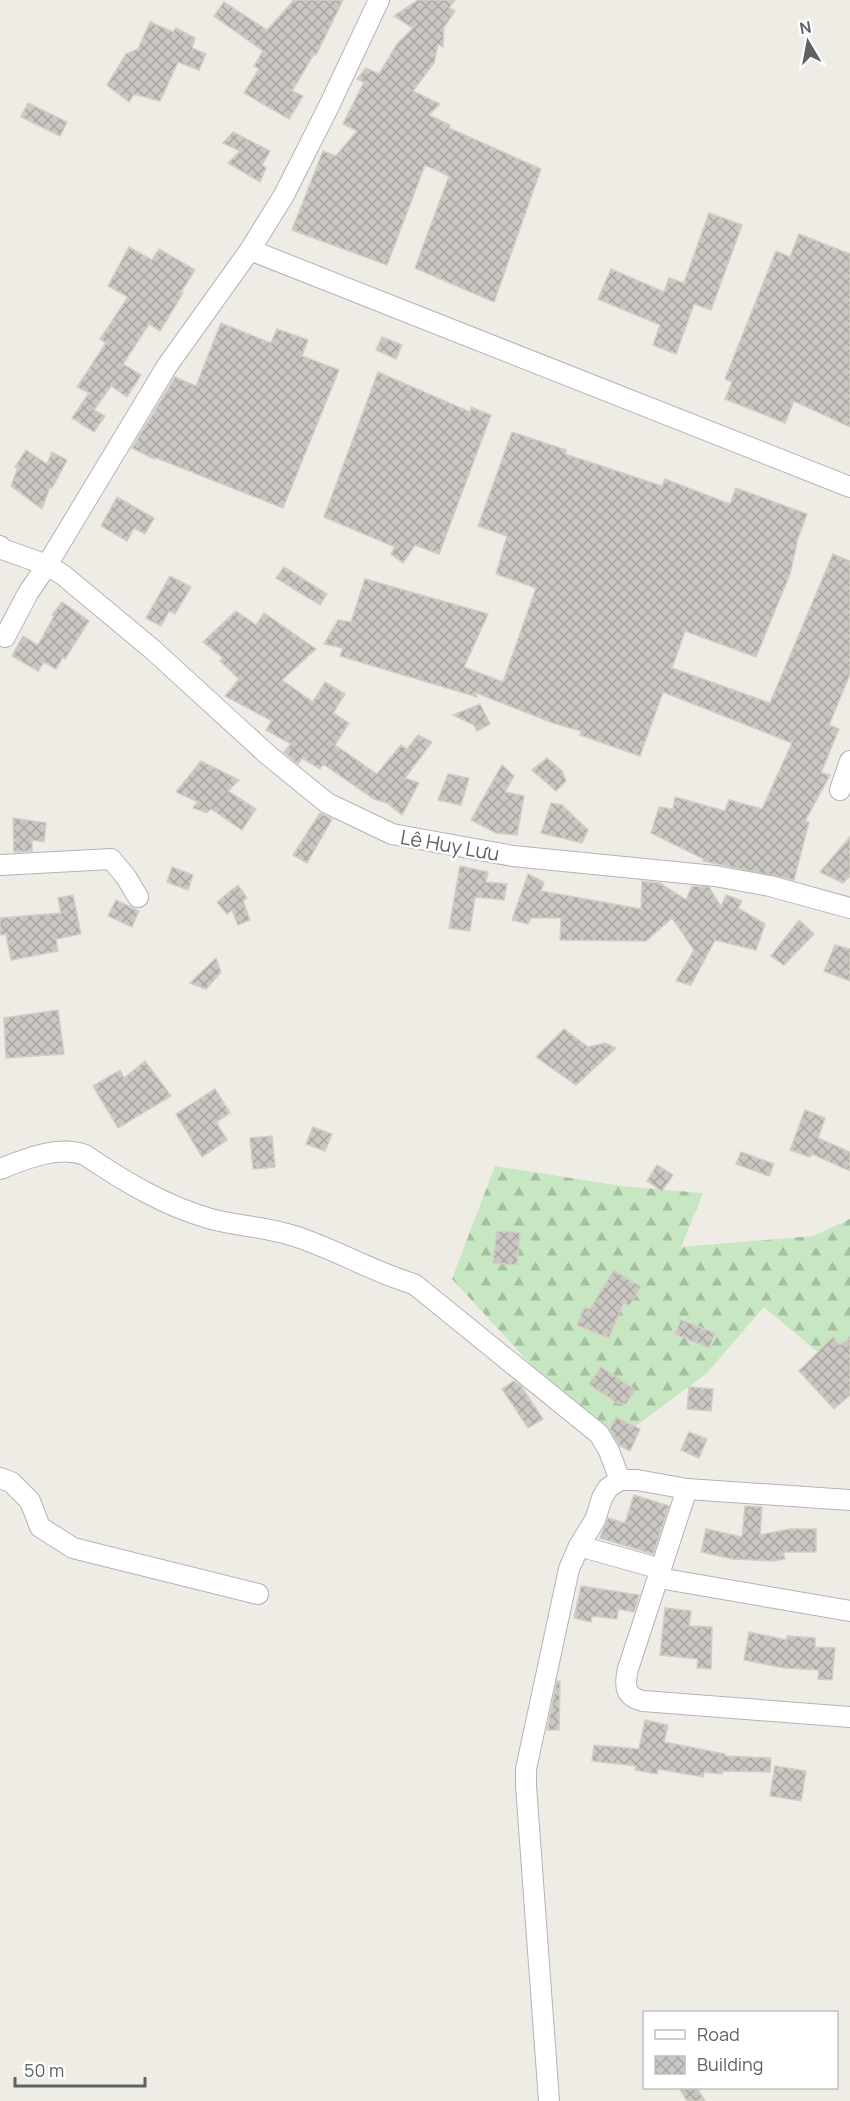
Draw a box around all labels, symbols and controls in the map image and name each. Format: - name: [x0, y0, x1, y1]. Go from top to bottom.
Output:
- north arrow: [778, 12, 838, 72]
- text: N: [798, 15, 813, 39]
- street label: Lê Huy Lưu: [398, 823, 502, 867]
- legend: [643, 2011, 838, 2089]
- text: Road: [697, 2022, 740, 2046]
- scale bar: [15, 2050, 146, 2088]
- text: Building: [697, 2052, 763, 2076]
- text: 50 m: [24, 2058, 64, 2082]

